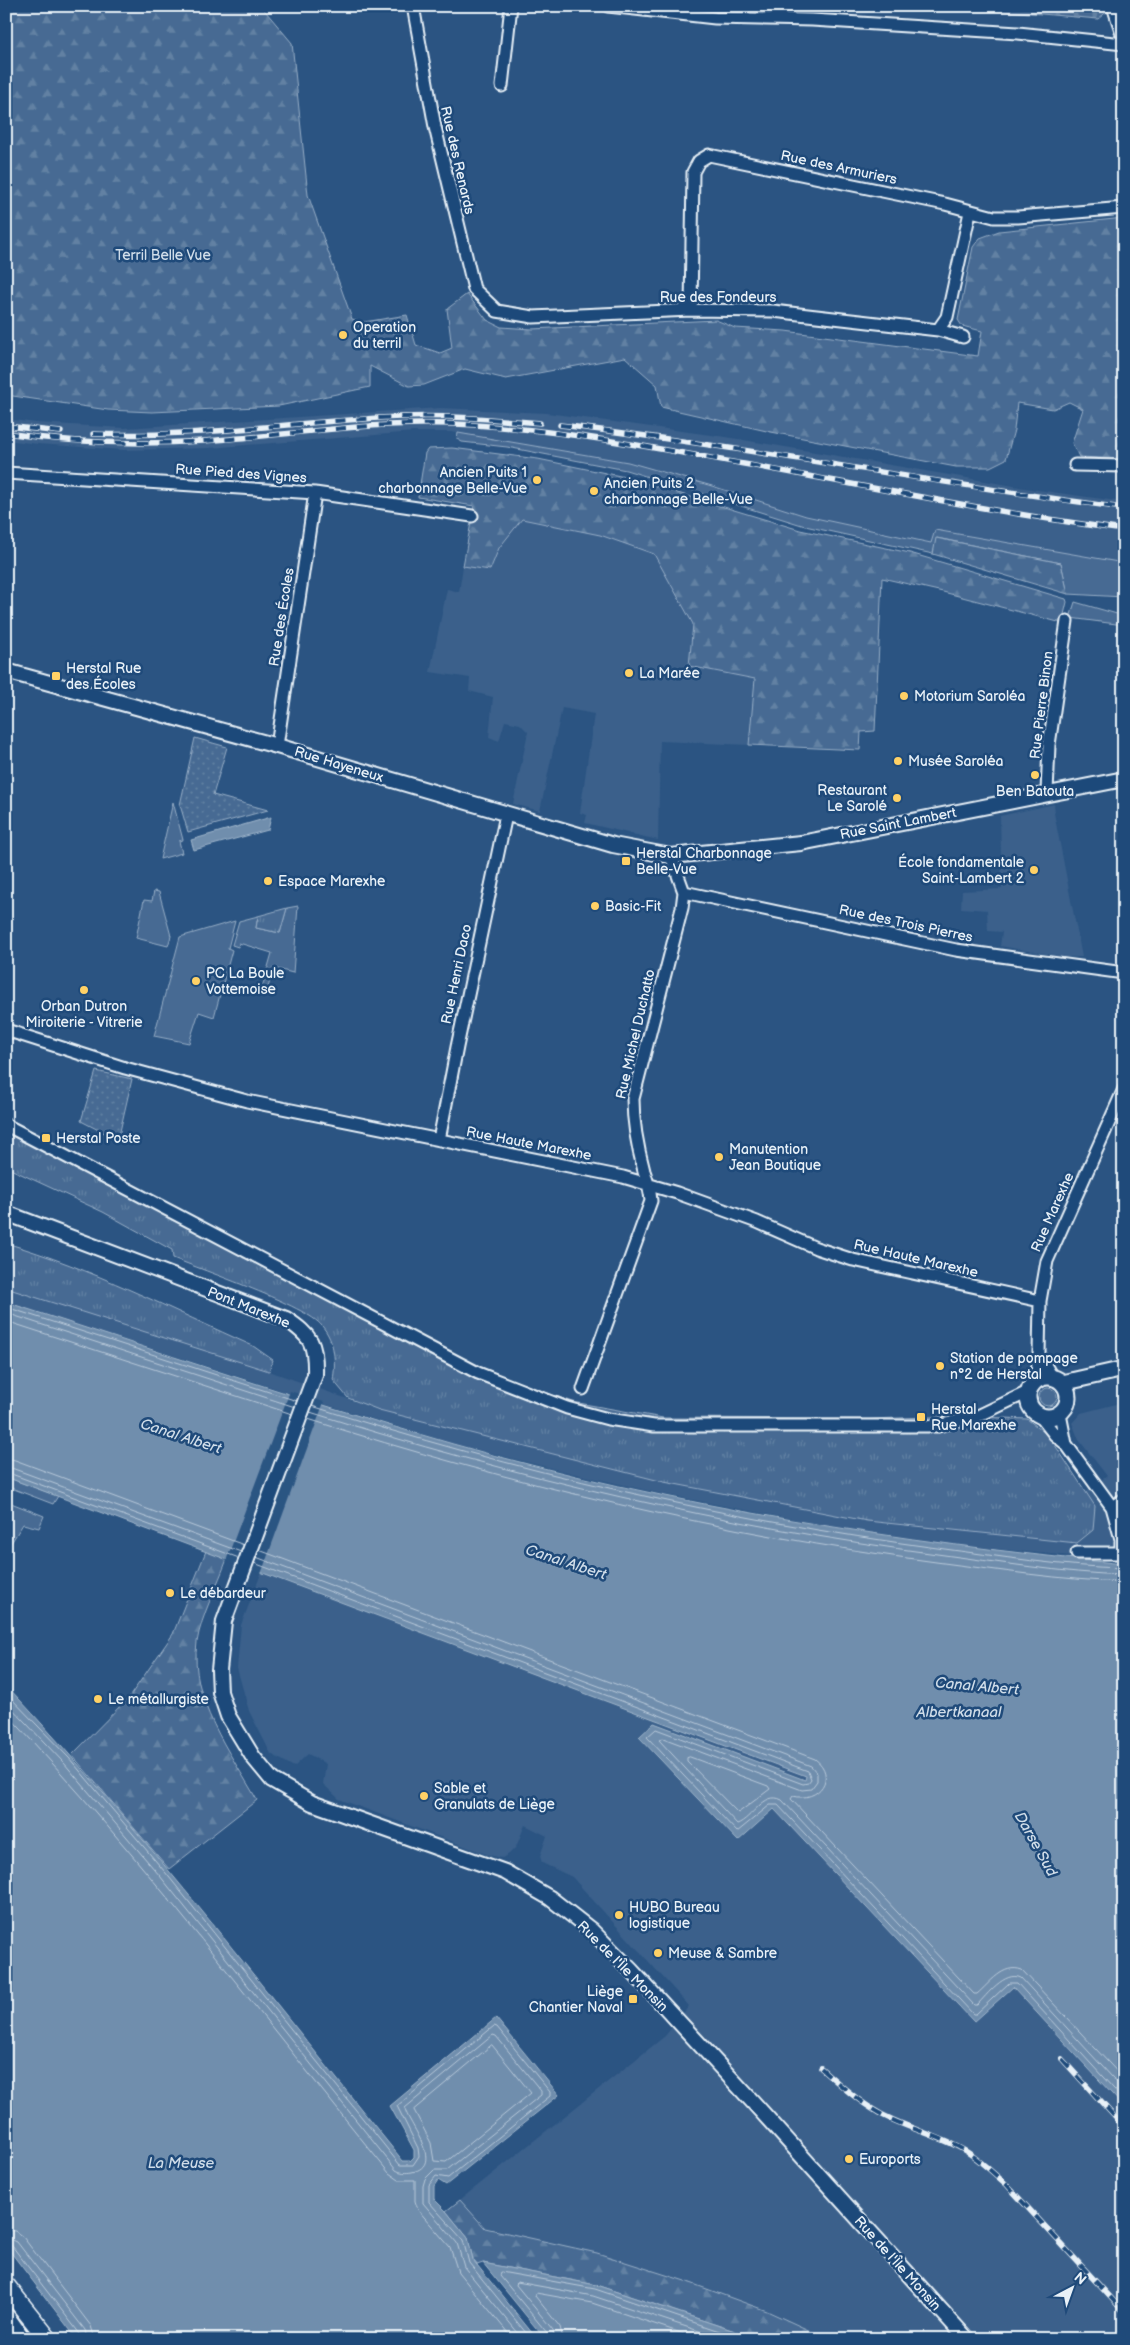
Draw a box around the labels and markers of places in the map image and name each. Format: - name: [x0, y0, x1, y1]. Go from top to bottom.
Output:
- place label: Operation du terril: [353, 319, 416, 352]
- marker: Operation du terril: [337, 329, 349, 341]
- place label: Ancien Puits 1 charbonnage Belle-Vue: [378, 464, 527, 497]
- marker: Ancien Puits 1 charbonnage Belle-Vue: [531, 474, 543, 486]
- place label: Ancien Puits 2 charbonnage Belle-Vue: [604, 475, 753, 508]
- marker: Ancien Puits 2 charbonnage Belle-Vue: [588, 485, 600, 497]
- place label: Herstal Rue des Écoles: [66, 660, 141, 693]
- place label: La Marée: [639, 665, 700, 682]
- marker: La Marée: [623, 667, 635, 679]
- marker: Herstal Rue des Écoles: [50, 670, 62, 682]
- place label: Motorium Saroléa: [914, 688, 1025, 705]
- marker: Motorium Saroléa: [898, 690, 910, 702]
- place label: Musée Saroléa: [908, 753, 1004, 770]
- marker: Musée Saroléa: [892, 755, 904, 767]
- marker: Ben Batouta: [1029, 769, 1041, 781]
- place label: Restaurant Le Sarolé: [817, 782, 888, 815]
- place label: Ben Batouta: [996, 783, 1074, 800]
- marker: Restaurant Le Sarolé: [891, 792, 903, 804]
- place label: Herstal Charbonnage Belle-Vue: [636, 845, 772, 878]
- place label: École fondamentale Saint-Lambert 2: [898, 853, 1025, 887]
- marker: Herstal Charbonnage Belle-Vue: [620, 855, 632, 867]
- marker: École fondamentale Saint-Lambert 2: [1028, 864, 1040, 876]
- place label: Espace Marexhe: [278, 873, 385, 890]
- marker: Espace Marexhe: [262, 875, 274, 887]
- place label: Basic-Fit: [605, 898, 662, 915]
- marker: Basic-Fit: [589, 900, 601, 912]
- place label: PC La Boule Vottemoise: [206, 965, 284, 998]
- marker: PC La Boule Vottemoise: [190, 975, 202, 987]
- marker: Orban Dutron Miroiterie - Vitrerie: [78, 984, 90, 996]
- place label: Orban Dutron Miroiterie - Vitrerie: [25, 998, 143, 1031]
- place label: Herstal Poste: [56, 1130, 141, 1147]
- marker: Herstal Poste: [40, 1132, 52, 1144]
- place label: Manutention Jean Boutique: [729, 1141, 821, 1174]
- marker: Manutention Jean Boutique: [713, 1151, 725, 1163]
- place label: Station de pompage n°2 de Herstal: [950, 1350, 1078, 1383]
- marker: Station de pompage n°2 de Herstal: [934, 1360, 946, 1372]
- place label: Herstal Rue Marexhe: [931, 1401, 1016, 1434]
- marker: Herstal Rue Marexhe: [915, 1411, 927, 1423]
- place label: Le débardeur: [180, 1585, 267, 1602]
- marker: Le débardeur: [164, 1587, 176, 1599]
- place label: Le métallurgiste: [108, 1691, 209, 1708]
- marker: Le métallurgiste: [92, 1693, 104, 1705]
- place label: Sable et Granulats de Liège: [434, 1780, 555, 1813]
- marker: Sable et Granulats de Liège: [418, 1790, 430, 1802]
- place label: HUBO Bureau logistique: [629, 1899, 720, 1932]
- marker: HUBO Bureau logistique: [613, 1909, 625, 1921]
- place label: Meuse & Sambre: [668, 1945, 777, 1962]
- marker: Meuse & Sambre: [652, 1947, 664, 1959]
- place label: Liège Chantier Naval: [529, 1983, 623, 2016]
- marker: Liège Chantier Naval: [627, 1993, 639, 2005]
- place label: Euroports: [859, 2151, 921, 2168]
- marker: Euroports: [843, 2153, 855, 2165]

